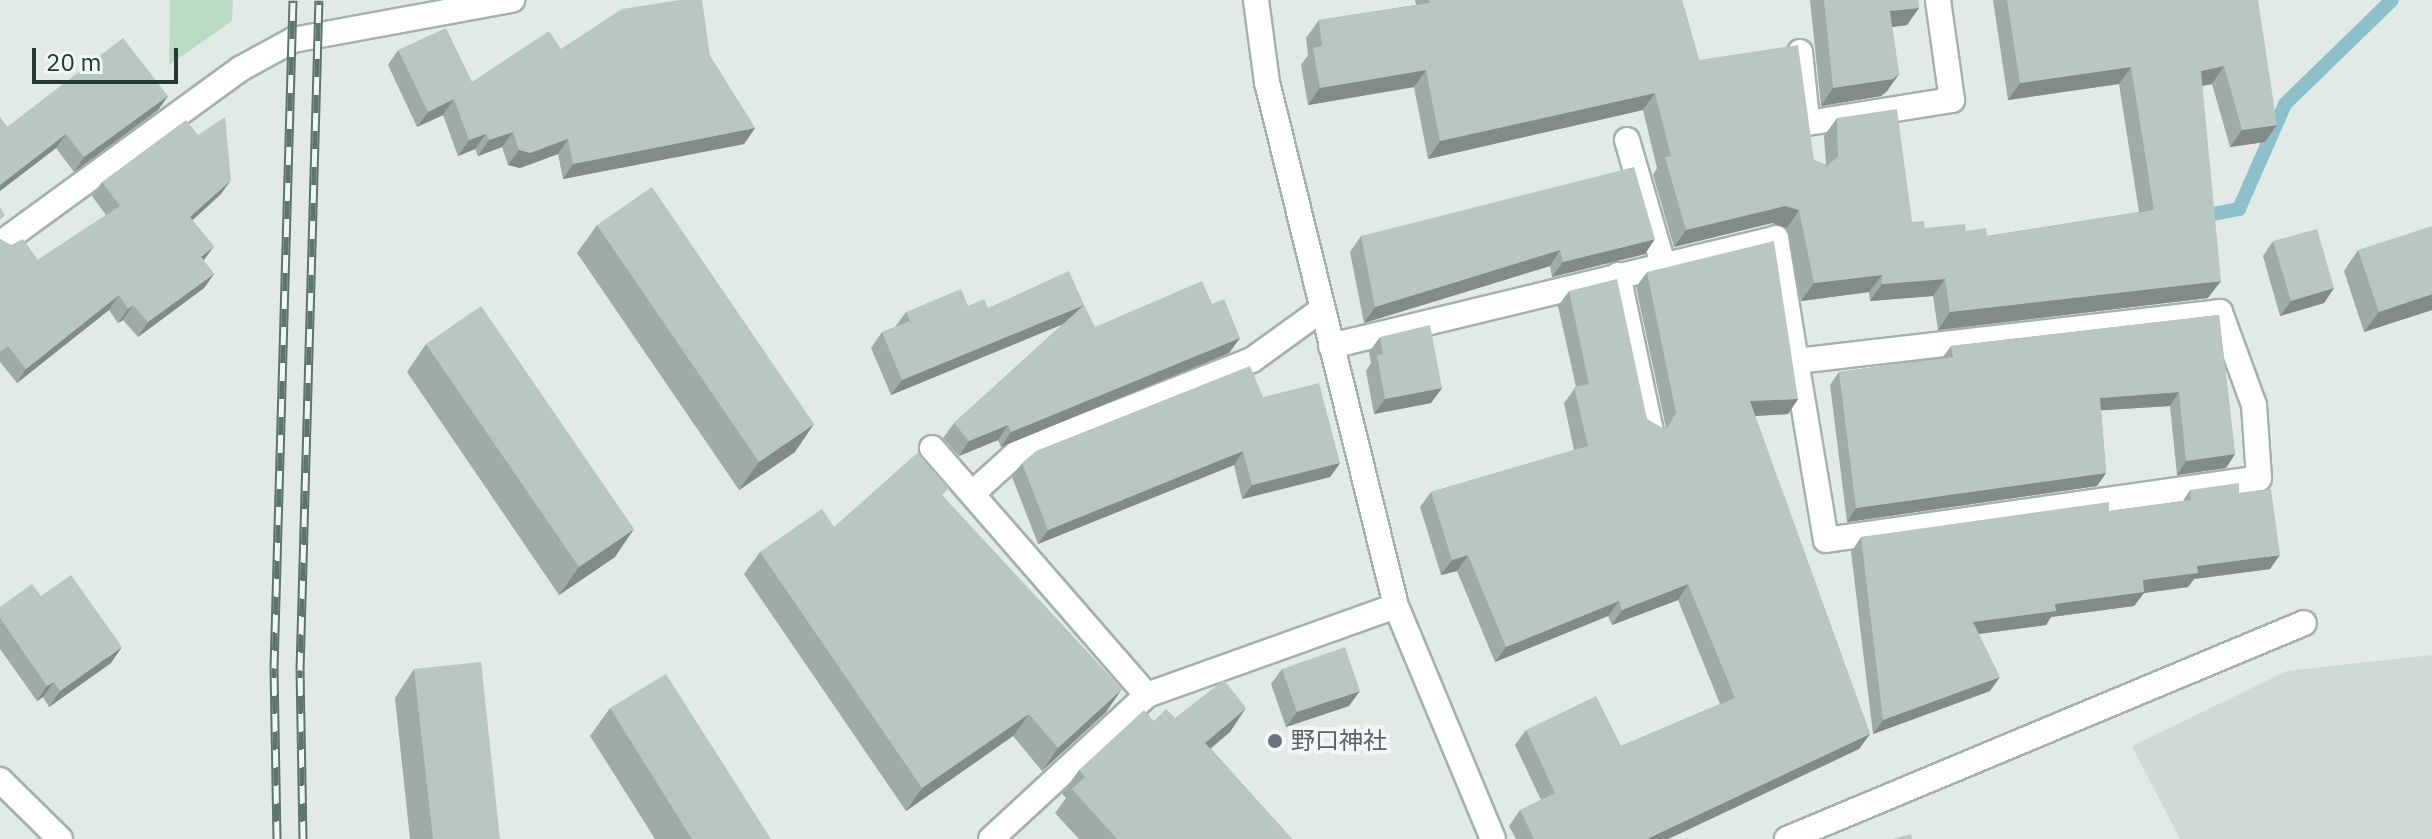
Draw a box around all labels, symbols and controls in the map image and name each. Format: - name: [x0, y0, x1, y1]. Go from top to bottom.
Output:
- scale bar: [36, 32, 182, 82]
- text: 20 m: [46, 46, 101, 78]
- place label: 野口神社: [1291, 727, 1387, 755]
- marker: 野口神社: [1266, 732, 1284, 750]

